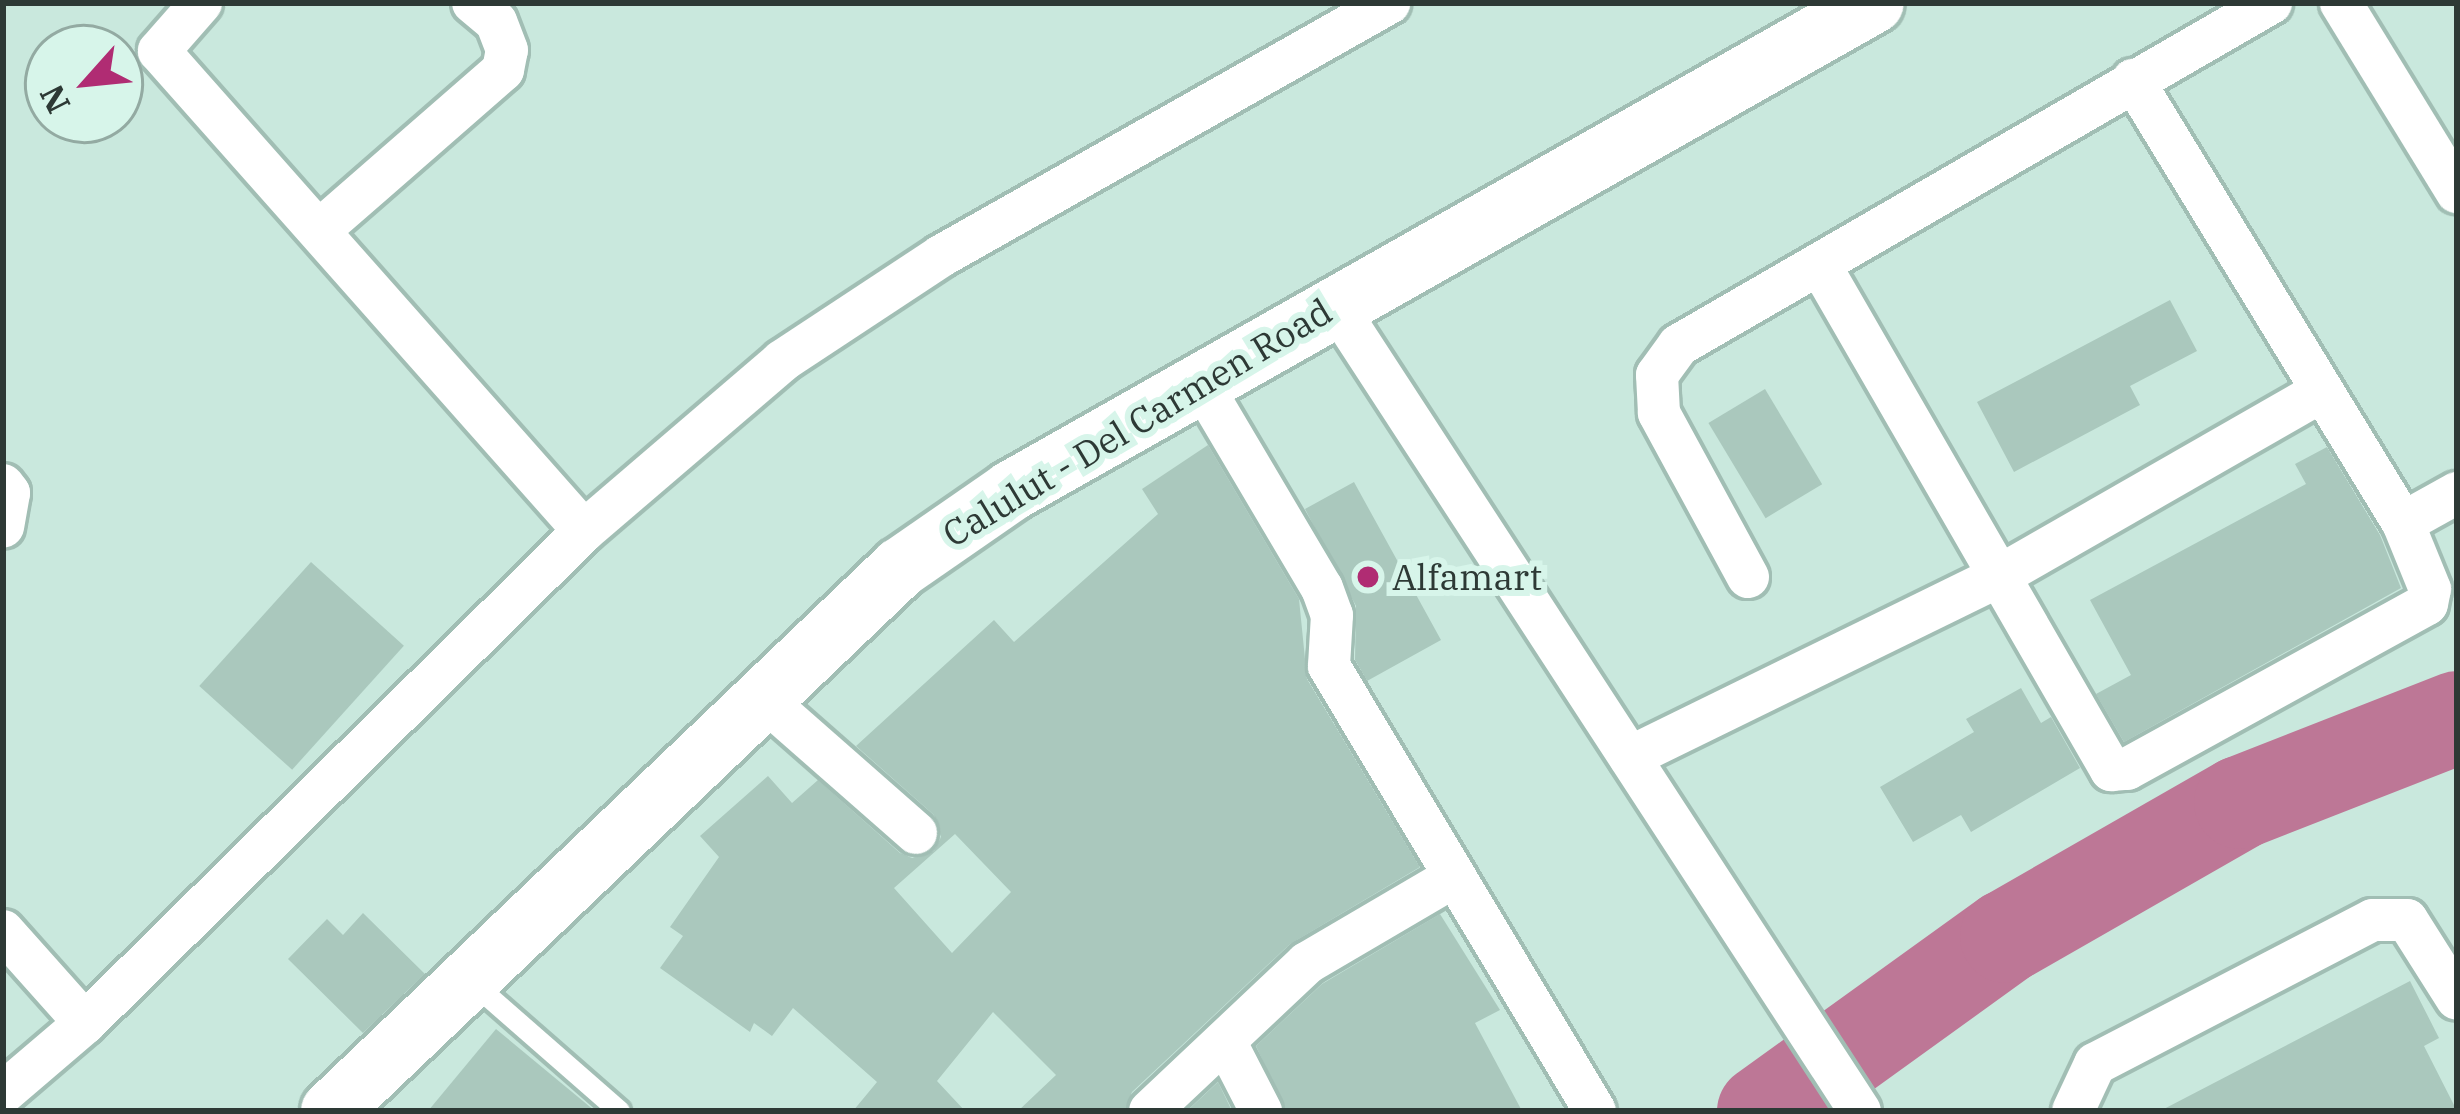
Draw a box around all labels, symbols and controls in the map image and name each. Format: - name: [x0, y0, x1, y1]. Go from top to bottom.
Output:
- north arrow: [24, 24, 144, 144]
- text: N: [29, 78, 79, 121]
- street label: Calulut - Del Carmen Road: [935, 289, 1339, 555]
- place label: Alfamart: [1392, 555, 1542, 599]
- marker: Alfamart: [1355, 564, 1381, 590]

